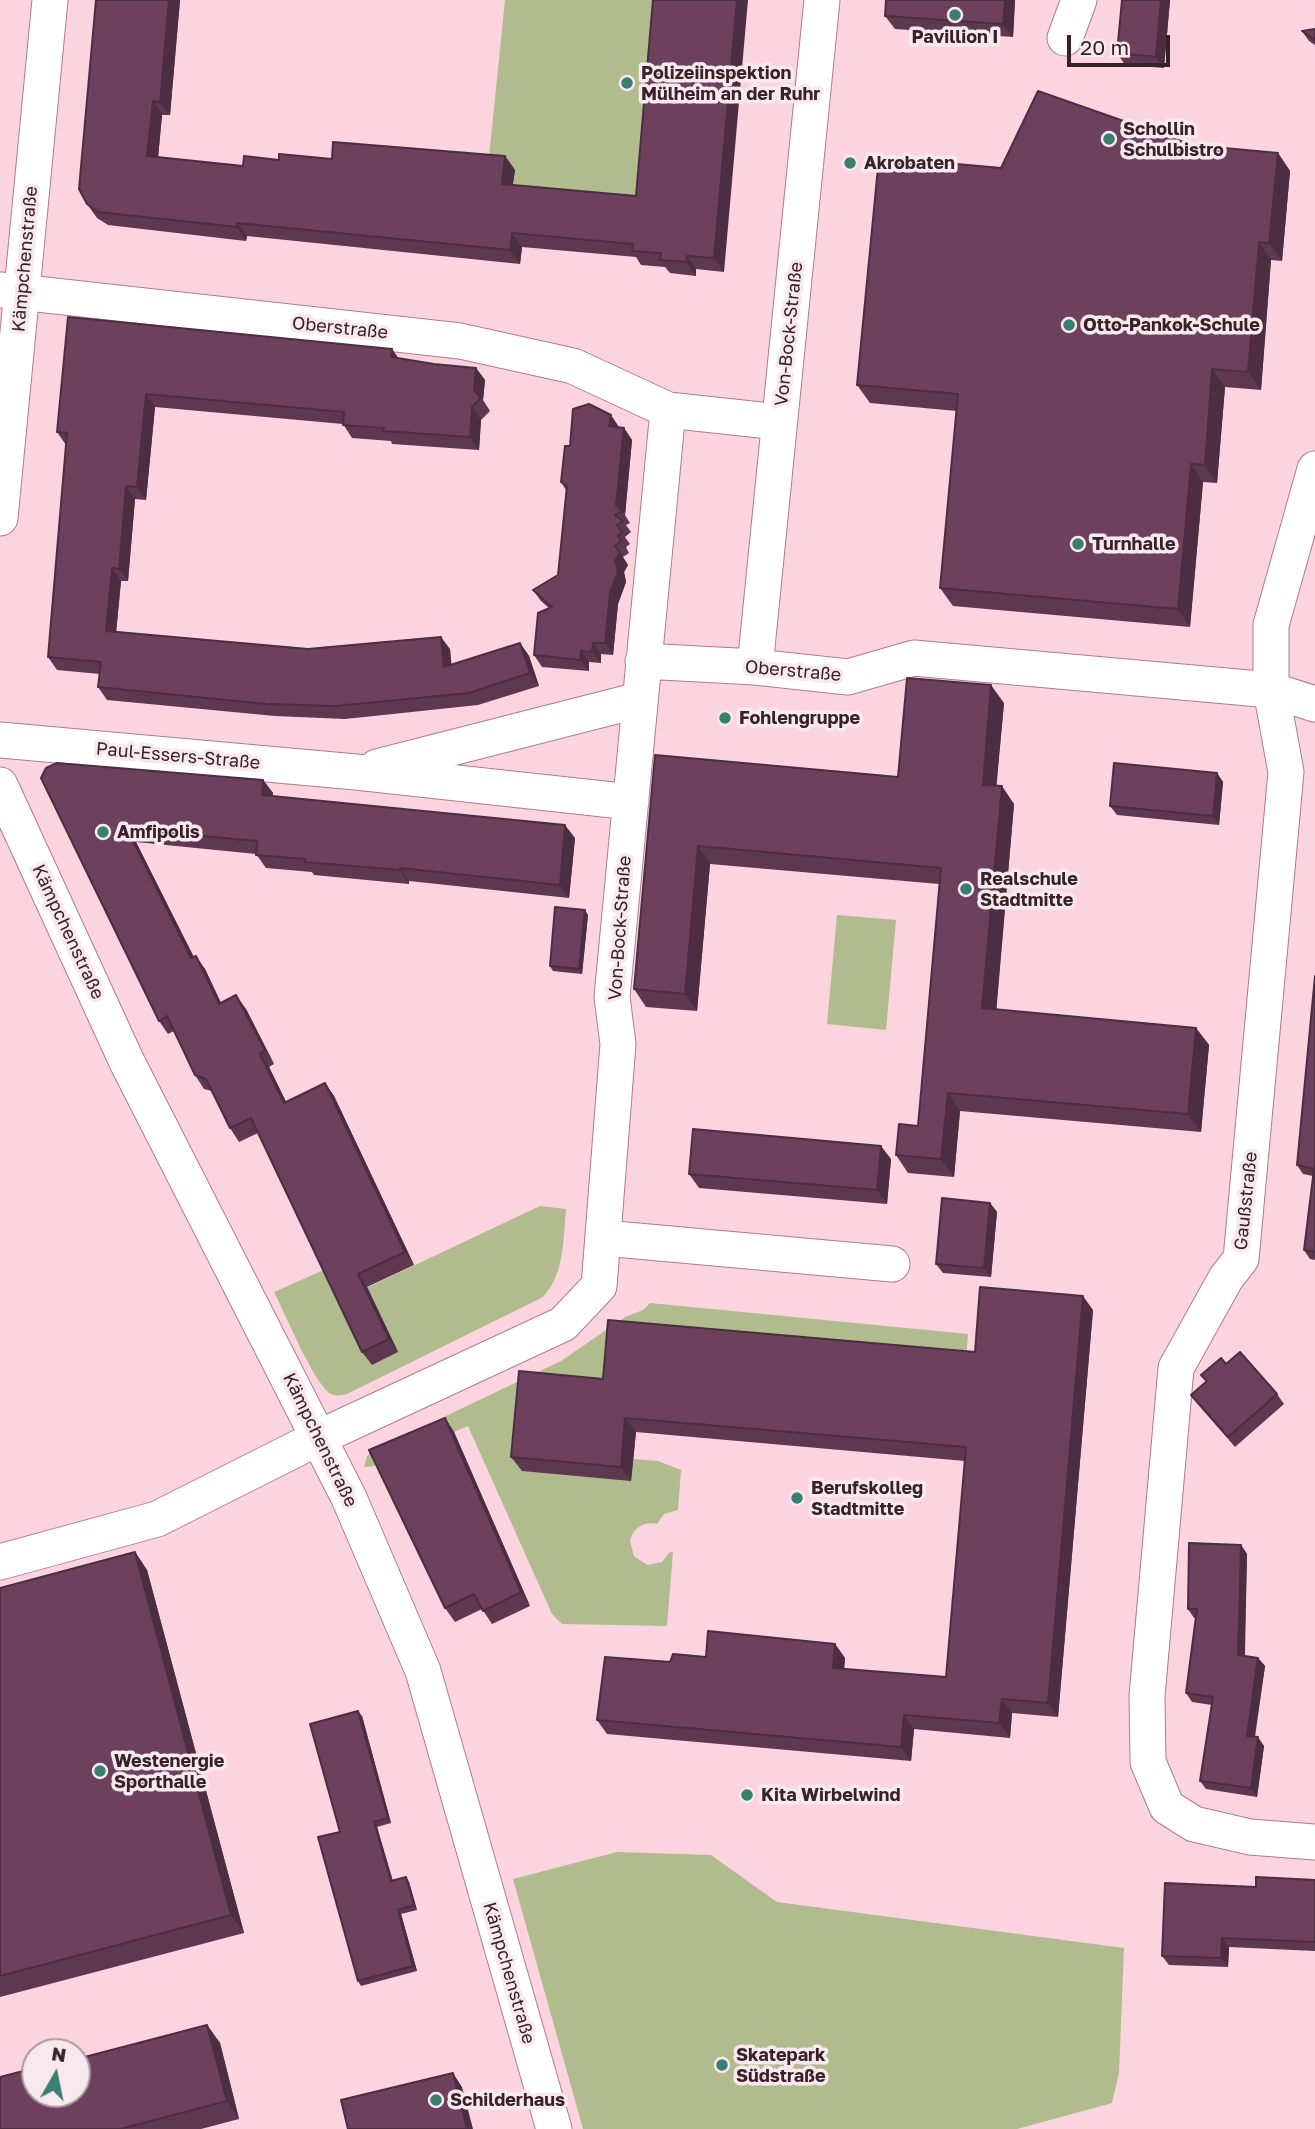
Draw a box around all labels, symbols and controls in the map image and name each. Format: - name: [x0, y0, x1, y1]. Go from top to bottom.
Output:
- marker: Pavillion I: [947, 7, 963, 23]
- scale bar: [1070, 21, 1173, 65]
- place label: Pavillion I: [912, 26, 998, 48]
- text: 20 m: [1080, 34, 1129, 60]
- place label: Polizeiinspektion Mülheim an der Ruhr: [641, 62, 820, 104]
- marker: Polizeiinspektion Mülheim an der Ruhr: [619, 75, 635, 91]
- place label: Schollin Schulbistro: [1123, 118, 1224, 160]
- marker: Schollin Schulbistro: [1101, 131, 1117, 147]
- place label: Akrobaten: [864, 152, 955, 174]
- marker: Akrobaten: [842, 155, 858, 171]
- street label: Kämpchenstraße: [8, 185, 42, 333]
- street label: Von-Bock-Straße: [771, 261, 807, 407]
- street label: Oberstraße: [291, 312, 389, 344]
- place label: Otto-Pankok-Schule: [1083, 314, 1260, 336]
- marker: Otto-Pankok-Schule: [1061, 317, 1077, 333]
- place label: Turnhalle: [1092, 533, 1176, 555]
- marker: Turnhalle: [1070, 536, 1086, 552]
- street label: Oberstraße: [744, 656, 842, 686]
- place label: Fohlengruppe: [739, 707, 860, 729]
- marker: Fohlengruppe: [717, 710, 733, 726]
- street label: Paul-Essers-Straße: [95, 738, 261, 774]
- place label: Amfipolis: [117, 821, 200, 843]
- marker: Amfipolis: [95, 824, 111, 840]
- street label: Von-Bock-Straße: [604, 855, 636, 1001]
- street label: Kämpchenstraße: [27, 861, 109, 1003]
- place label: Realschule Stadtmitte: [980, 868, 1078, 910]
- marker: Realschule Stadtmitte: [958, 881, 974, 897]
- street label: Gaußstraße: [1230, 1151, 1262, 1251]
- street label: Kämpchenstraße: [278, 1369, 362, 1511]
- place label: Berufskolleg Stadtmitte: [811, 1477, 923, 1520]
- marker: Berufskolleg Stadtmitte: [789, 1490, 805, 1506]
- place label: Westenergie Sporthalle: [114, 1750, 224, 1792]
- marker: Westenergie Sporthalle: [92, 1763, 108, 1779]
- place label: Kita Wirbelwind: [761, 1784, 900, 1806]
- marker: Kita Wirbelwind: [739, 1787, 755, 1803]
- street label: Kämpchenstraße: [478, 1900, 540, 2046]
- north arrow: [21, 2038, 91, 2108]
- text: N: [50, 2041, 68, 2066]
- place label: Skatepark Südstraße: [736, 2044, 826, 2086]
- marker: Skatepark Südstraße: [714, 2057, 730, 2073]
- place label: Schilderhaus: [450, 2089, 565, 2111]
- marker: Schilderhaus: [428, 2092, 444, 2108]

